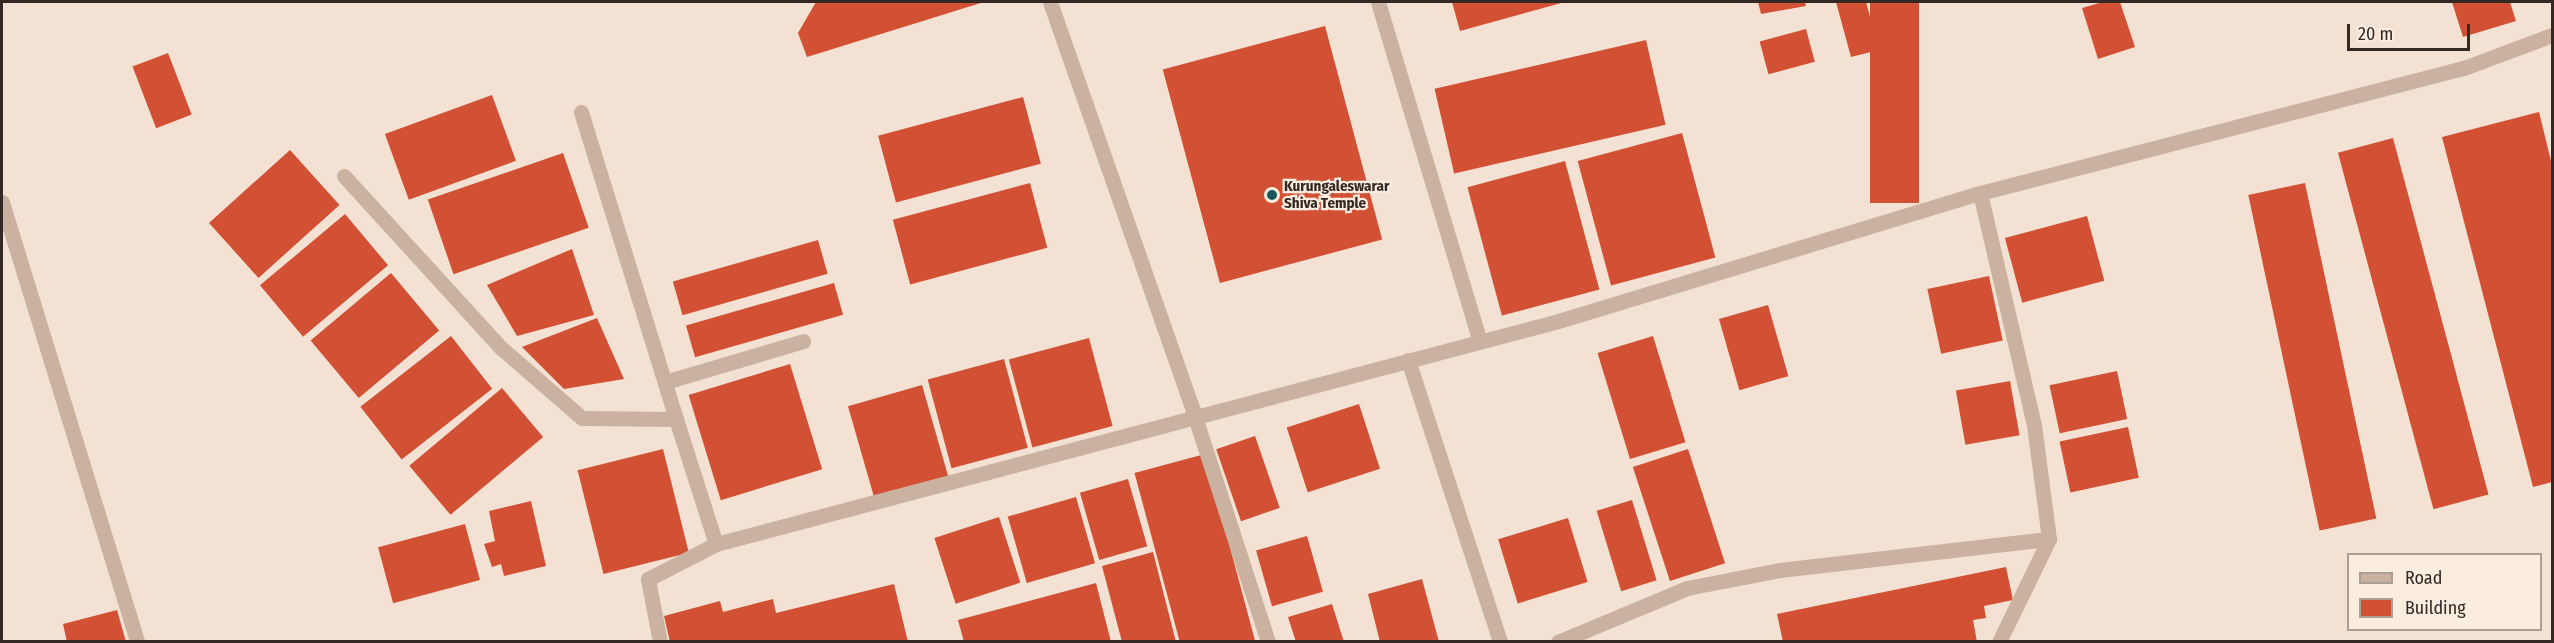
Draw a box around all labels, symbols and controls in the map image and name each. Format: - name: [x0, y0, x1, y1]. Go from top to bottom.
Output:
- scale bar: [2350, 12, 2473, 50]
- text: 20 m: [2358, 23, 2393, 45]
- place label: Kurungaleswarar Shiva Temple: [1284, 177, 1389, 212]
- marker: Kurungaleswarar Shiva Temple: [1265, 188, 1279, 202]
- legend: [2347, 553, 2542, 631]
- text: Road: [2405, 567, 2442, 589]
- text: Building: [2405, 597, 2466, 619]

